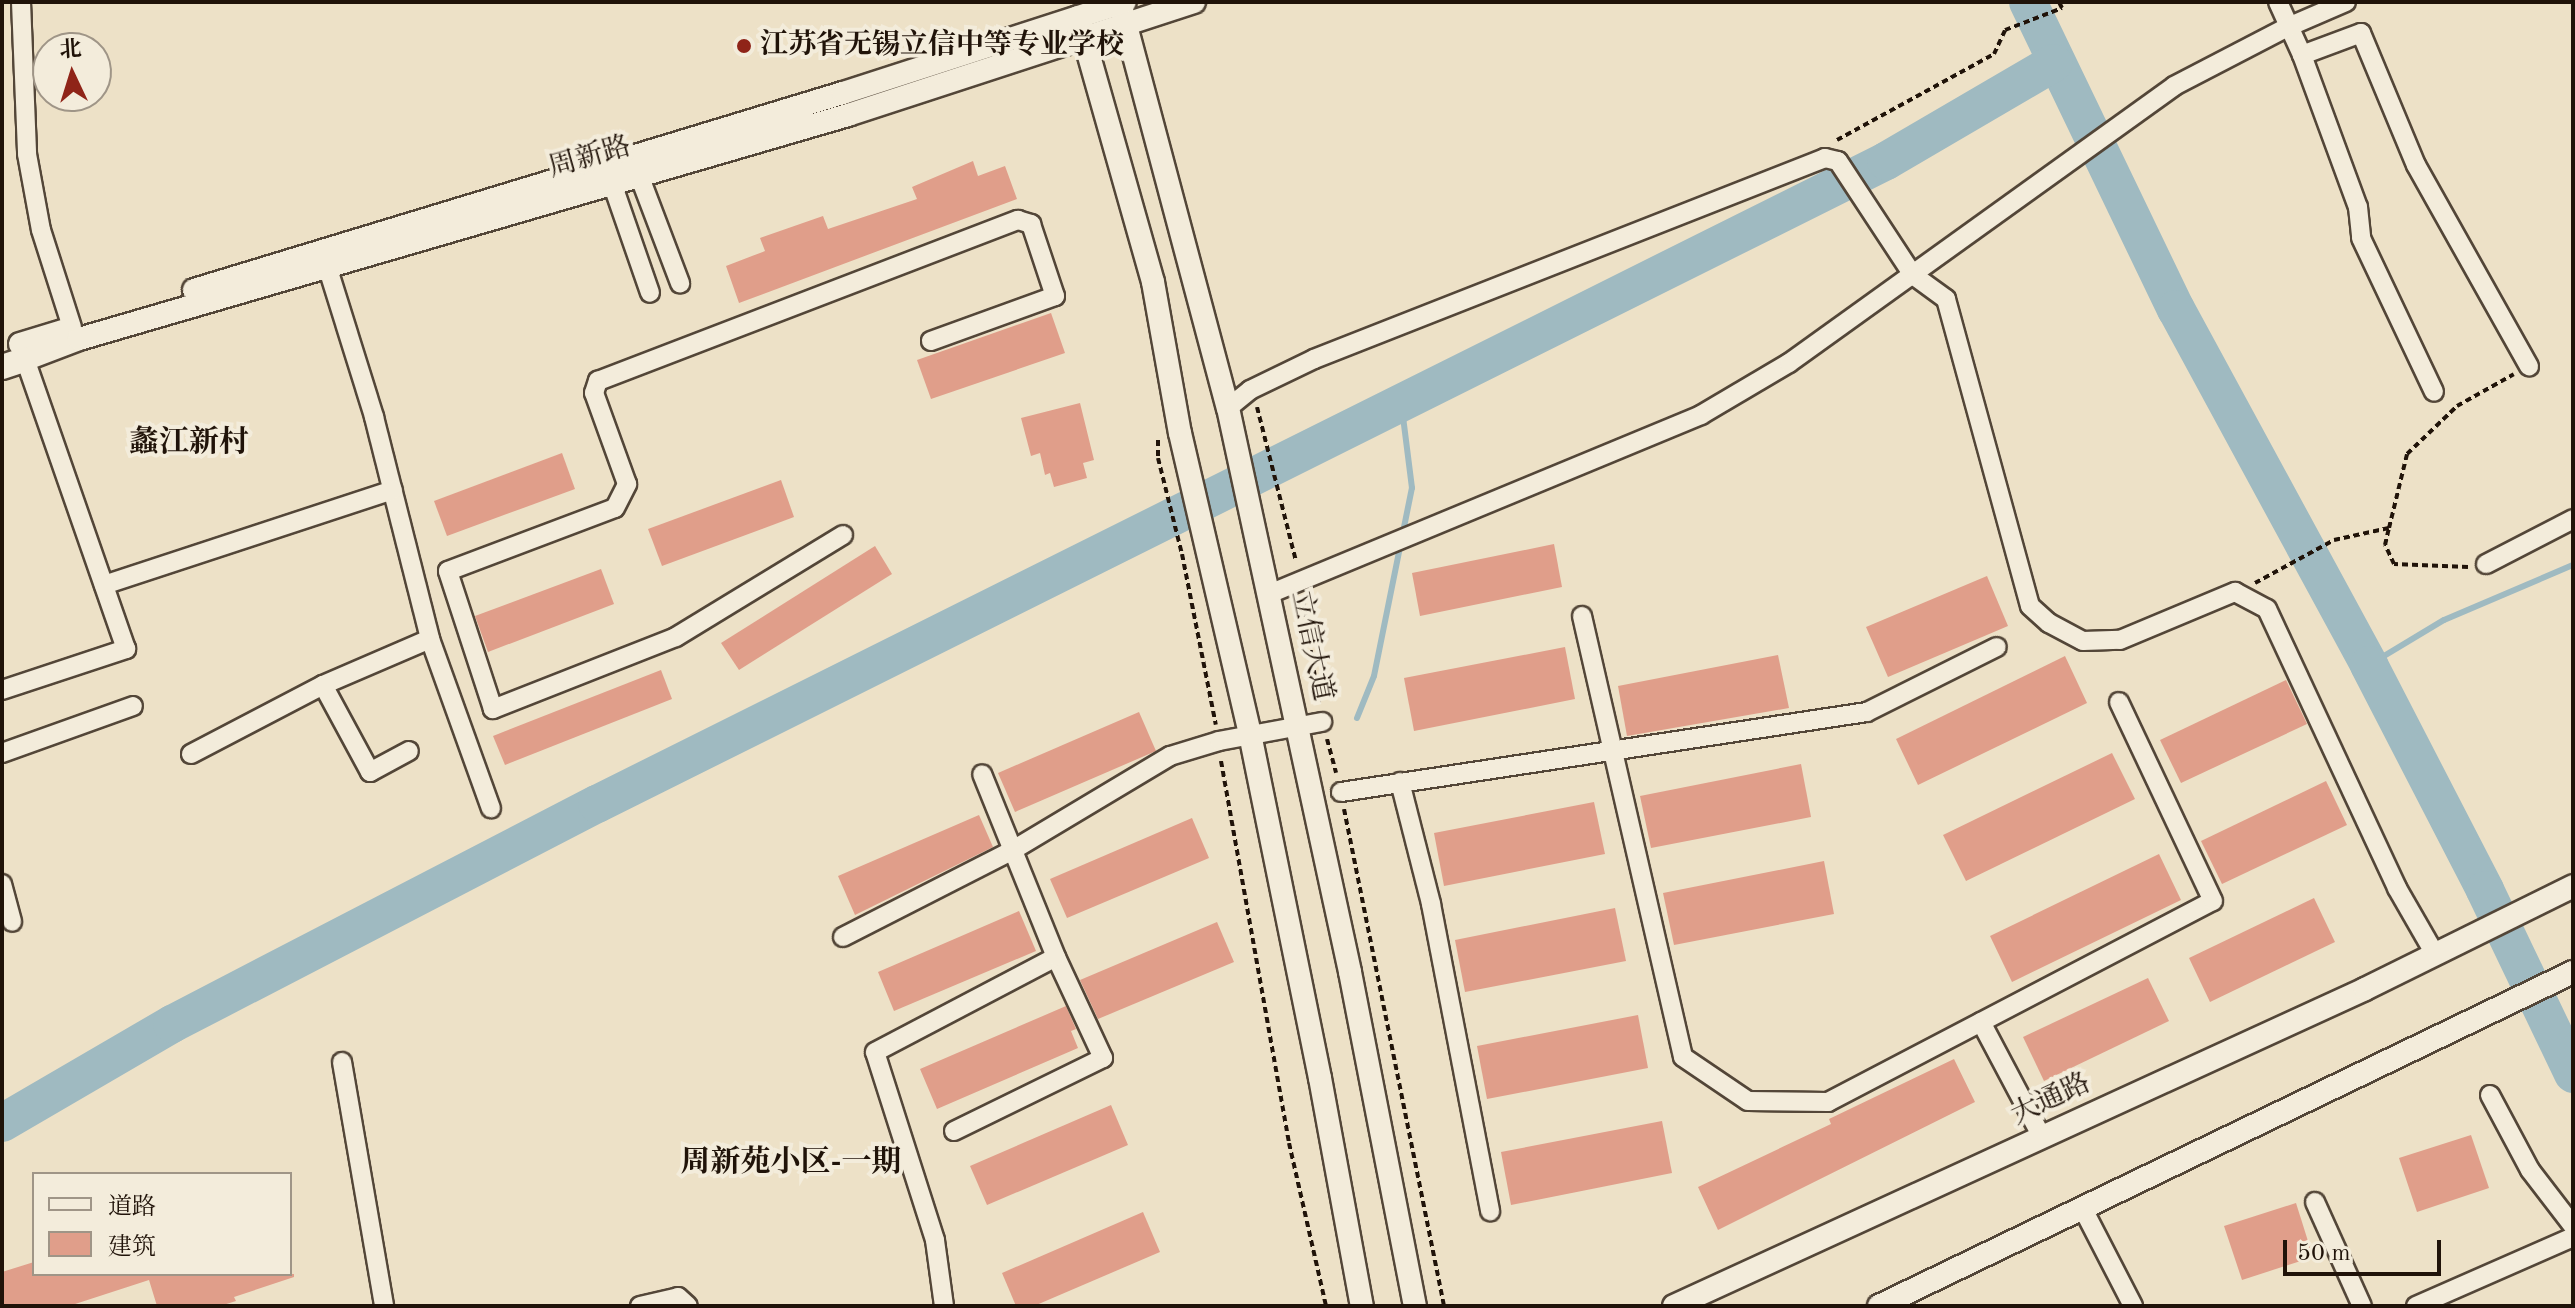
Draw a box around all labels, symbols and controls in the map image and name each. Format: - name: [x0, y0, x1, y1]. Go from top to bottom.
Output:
- place label: 江苏省无锡立信中等专业学校: [760, 29, 1124, 63]
- north arrow: [32, 32, 112, 112]
- marker: 江苏省无锡立信中等专业学校: [735, 37, 753, 55]
- text: 北: [59, 38, 82, 62]
- street label: 周新路: [545, 130, 635, 186]
- district label: 蠡江新村: [129, 425, 249, 461]
- street label: 立信大道: [1283, 588, 1339, 704]
- street label: 大通路: [2006, 1067, 2096, 1133]
- district label: 周新苑小区-一期: [680, 1145, 902, 1181]
- legend: [32, 1172, 292, 1276]
- text: 道路: [108, 1196, 156, 1220]
- scale bar: [2287, 1224, 2445, 1274]
- text: 建筑: [108, 1236, 156, 1260]
- text: 50 m: [2297, 1242, 2351, 1266]

